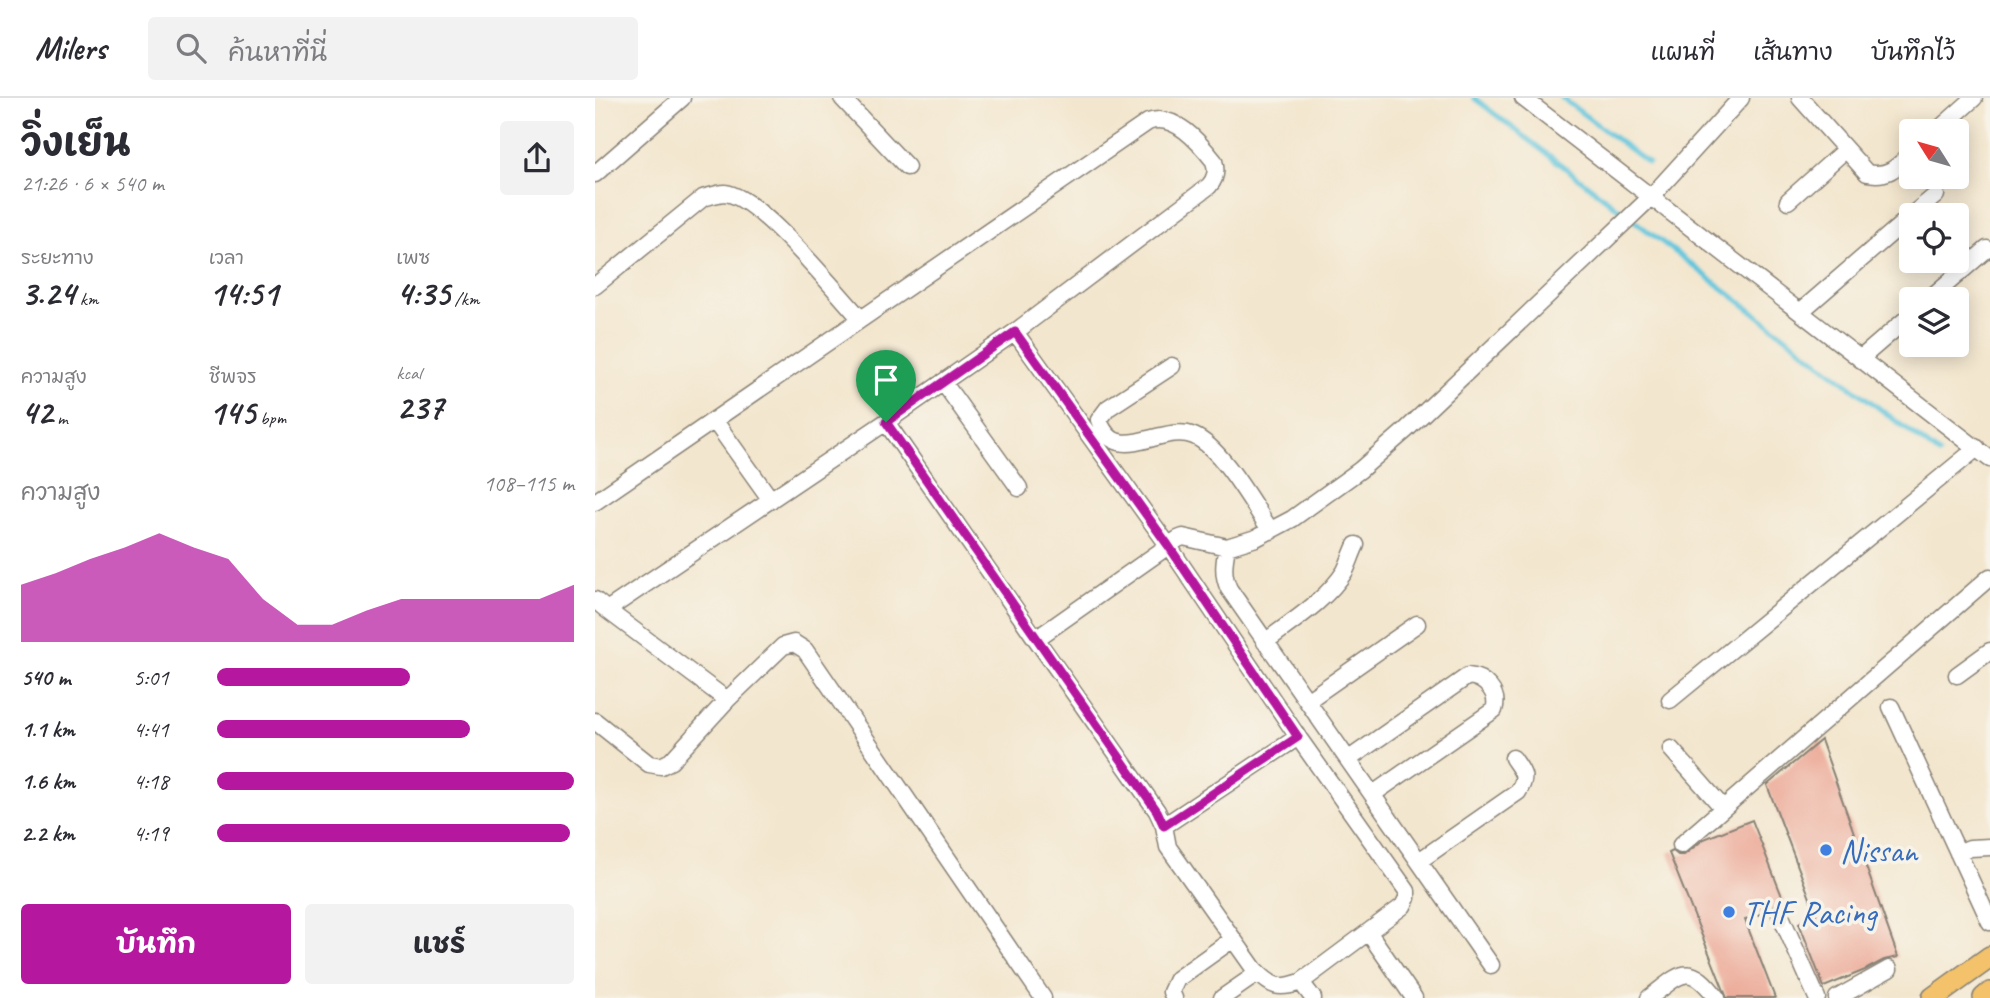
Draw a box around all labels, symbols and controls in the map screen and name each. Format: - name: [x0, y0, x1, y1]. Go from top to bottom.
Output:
- search box: [148, 17, 638, 80]
- text: Milers: [35, 27, 106, 69]
- icon: search: [172, 29, 210, 67]
- text: ค้นหาที่นี่: [228, 36, 327, 69]
- text: แผนที่: [1650, 37, 1715, 67]
- text: เส้นทาง: [1753, 37, 1833, 67]
- text: บันทึกไว้: [1871, 37, 1955, 67]
- text: วิ่งเย็น: [21, 119, 130, 166]
- north arrow: [1899, 119, 1969, 189]
- map controls: [1899, 119, 1969, 357]
- button: share: [500, 121, 574, 195]
- text: 21:26 · 6 × 540 m: [21, 169, 164, 198]
- button: locate: [1899, 203, 1969, 273]
- text: ระยะทาง: [21, 246, 94, 270]
- text: เวลา: [209, 246, 244, 270]
- text: เพซ: [396, 246, 430, 270]
- text: 3.24: [21, 271, 75, 316]
- text: 14:51: [209, 271, 278, 316]
- text: 4:35: [396, 271, 450, 316]
- text: km: [75, 287, 98, 311]
- text: /km: [450, 287, 479, 311]
- button: layers: [1899, 287, 1969, 357]
- pin: [856, 350, 916, 422]
- text: kcal: [396, 361, 421, 385]
- icon: arrive: [867, 361, 905, 399]
- text: ความสูง: [21, 365, 87, 389]
- text: ชีพจร: [209, 365, 257, 389]
- text: 237: [396, 385, 443, 430]
- text: 42: [21, 390, 53, 435]
- text: 145: [209, 390, 255, 435]
- text: m: [53, 406, 68, 430]
- text: bpm: [255, 406, 286, 430]
- text: 108–115 m: [483, 469, 574, 498]
- text: ความสูง: [21, 478, 100, 507]
- text: 540 m: [21, 663, 70, 692]
- text: 5:01: [133, 663, 169, 692]
- text: 1.1 km: [21, 715, 75, 744]
- text: 4:41: [133, 715, 169, 744]
- text: 1.6 km: [21, 767, 75, 796]
- text: 4:18: [133, 767, 169, 796]
- text: 2.2 km: [21, 819, 75, 848]
- text: 4:19: [133, 819, 169, 848]
- place label: Nissan: [1840, 830, 1919, 872]
- marker: Nissan: [1818, 842, 1834, 858]
- place label: THF Racing: [1743, 892, 1879, 934]
- button: บันทึก: [21, 904, 291, 984]
- button: แชร์: [305, 904, 574, 984]
- marker: THF Racing: [1721, 904, 1737, 920]

